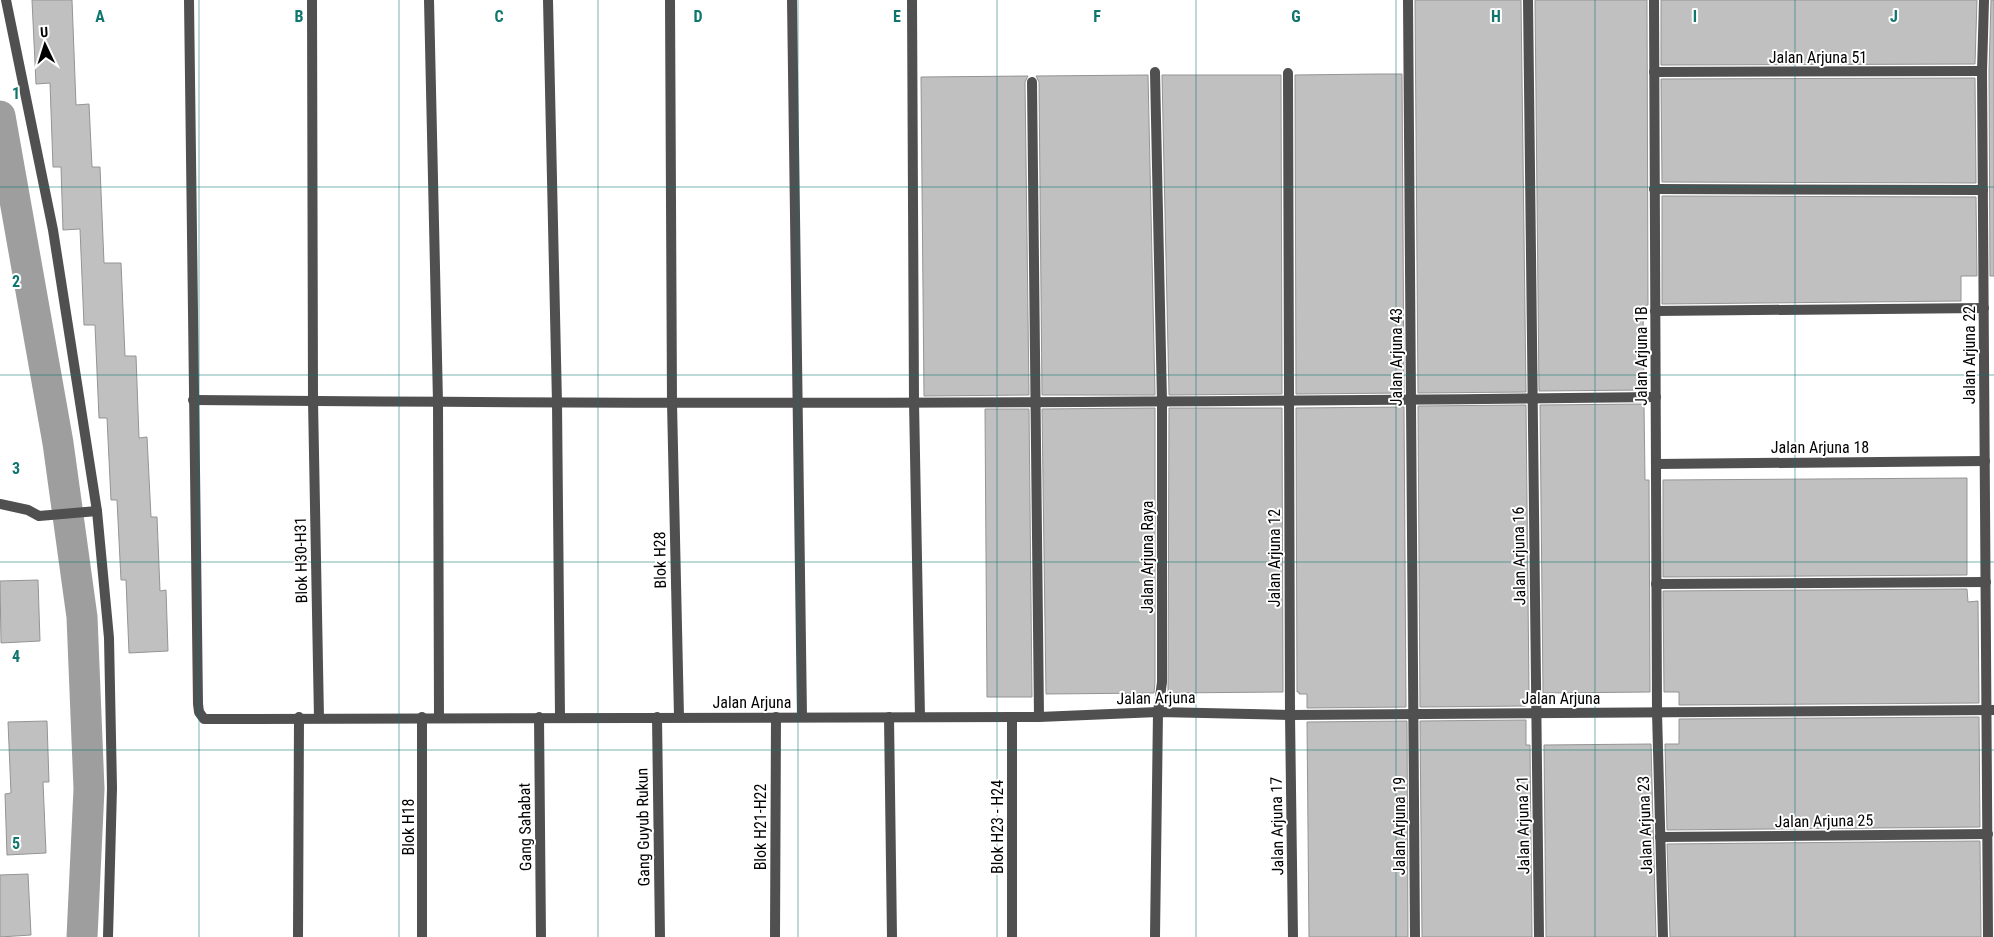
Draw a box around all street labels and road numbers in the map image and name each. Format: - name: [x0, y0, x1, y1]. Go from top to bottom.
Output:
- street label: Jalan Arjuna 51: [1769, 48, 1867, 67]
- street label: Jalan Arjuna 1B: [1632, 306, 1651, 406]
- street label: Jalan Arjuna 22: [1960, 306, 1979, 404]
- street label: Jalan Arjuna 43: [1387, 308, 1406, 406]
- street label: Jalan Arjuna 18: [1771, 438, 1869, 457]
- street label: Jalan Arjuna Raya: [1138, 501, 1157, 613]
- street label: Jalan Arjuna 16: [1509, 507, 1529, 605]
- street label: Jalan Arjuna 12: [1265, 509, 1284, 607]
- street label: Blok H30-H31: [291, 516, 311, 604]
- street label: Blok H28: [650, 531, 670, 589]
- street label: Jalan Arjuna: [1116, 688, 1196, 708]
- street label: Jalan Arjuna: [1522, 689, 1601, 708]
- street label: Jalan Arjuna: [713, 693, 792, 712]
- street label: Gang Guyub Rukun: [632, 768, 654, 886]
- street label: Jalan Arjuna 23: [1634, 775, 1656, 875]
- street label: Jalan Arjuna 21: [1513, 776, 1533, 874]
- street label: Jalan Arjuna 17: [1267, 777, 1287, 875]
- street label: Jalan Arjuna 19: [1390, 777, 1409, 875]
- street label: Blok H23 - H24: [988, 780, 1007, 874]
- street label: Gang Sahabat: [515, 783, 535, 871]
- street label: Blok H21-H22: [751, 784, 770, 870]
- street label: Blok H18: [399, 798, 418, 856]
- street label: Jalan Arjuna 25: [1775, 811, 1873, 831]

